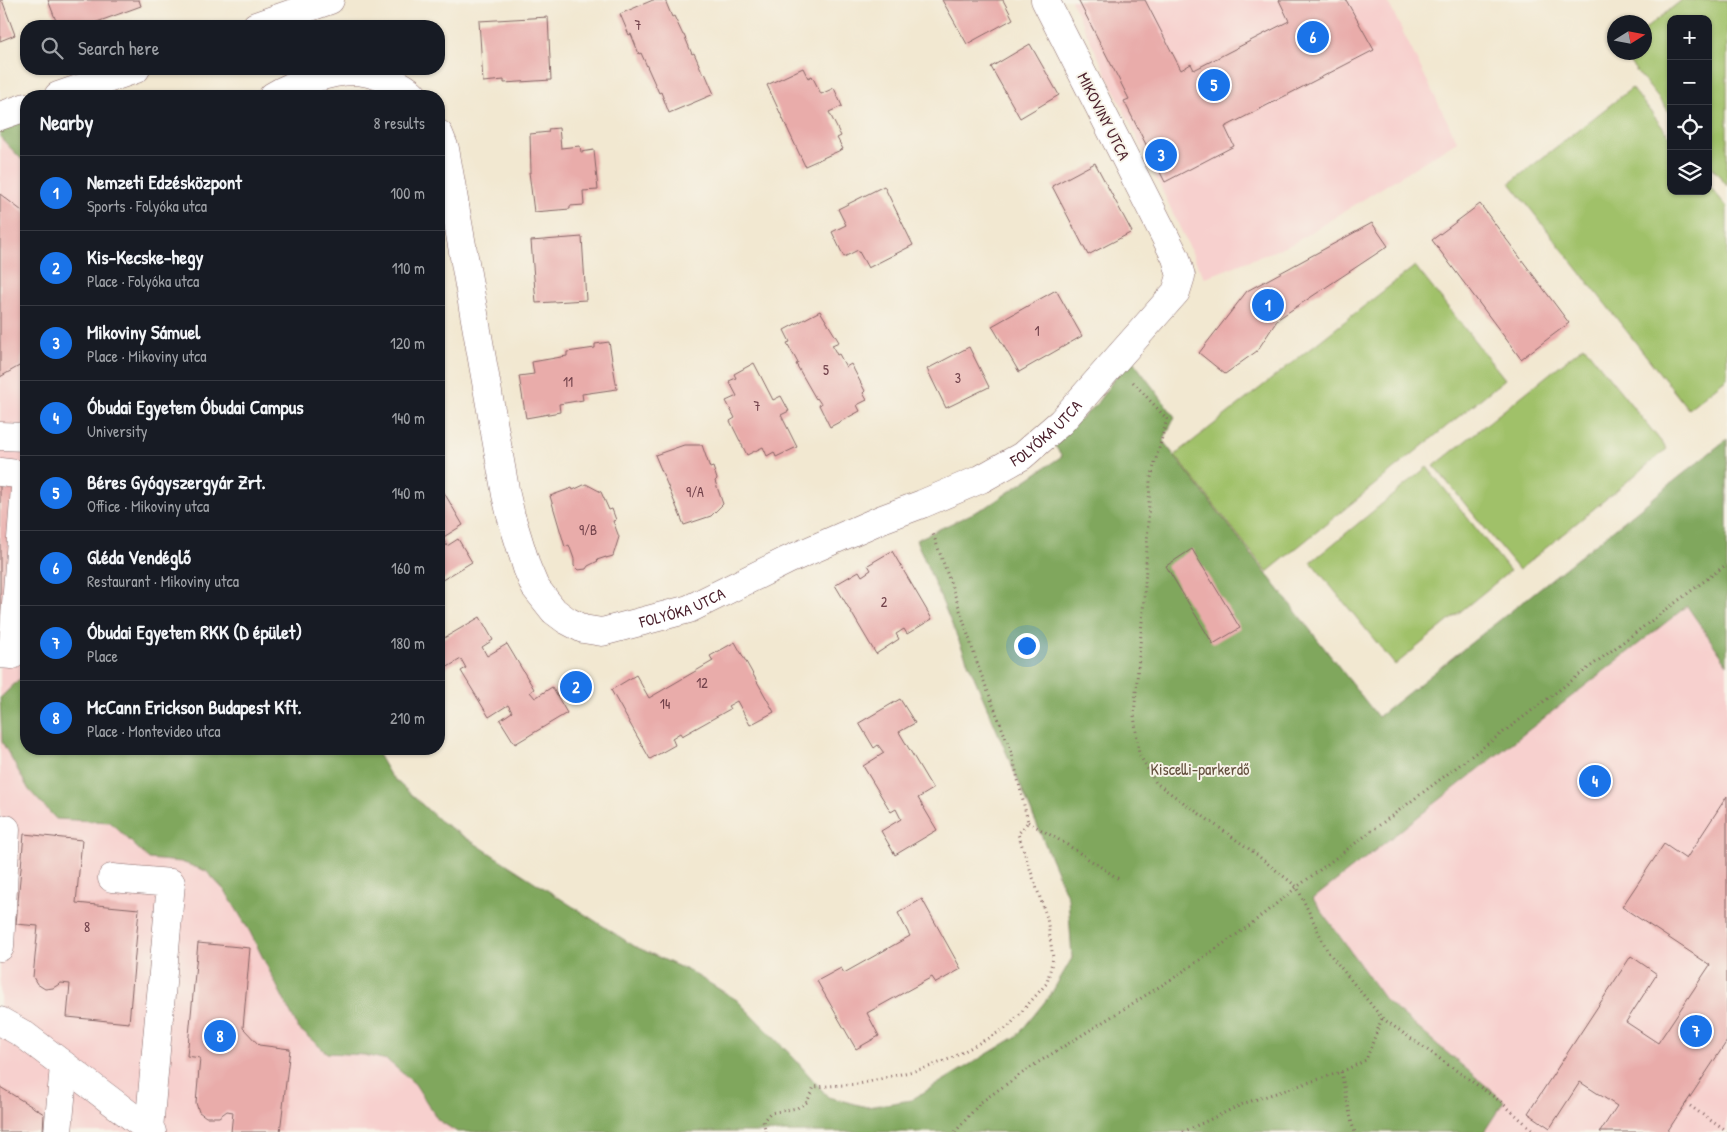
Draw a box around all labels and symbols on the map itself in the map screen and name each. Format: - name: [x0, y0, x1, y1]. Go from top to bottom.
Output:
- house number: 7: [635, 15, 642, 34]
- north arrow: [1607, 15, 1652, 60]
- pin: 6: [1297, 18, 1329, 56]
- pin: 5: [1198, 66, 1230, 104]
- street label: MIKOVINY UTCA: [1073, 68, 1136, 164]
- pin: 3: [1145, 136, 1177, 174]
- pin: 1: [1252, 286, 1284, 324]
- house number: 1: [1034, 321, 1040, 340]
- house number: 5: [823, 360, 829, 379]
- house number: 3: [955, 368, 961, 387]
- house number: 11: [563, 372, 573, 391]
- street label: FOLYÓKA UTCA: [1005, 395, 1087, 472]
- house number: 7: [754, 396, 761, 415]
- house number: 9/A: [686, 482, 704, 501]
- house number: 9/B: [579, 520, 597, 539]
- street label: FOLYÓKA UTCA: [636, 582, 729, 633]
- house number: 2: [881, 592, 888, 611]
- your location: [1014, 633, 1040, 659]
- pin: 2: [560, 668, 592, 706]
- house number: 12: [696, 673, 708, 692]
- house number: 14: [660, 694, 670, 713]
- park label: Kiscelli-parkerdő: [1151, 758, 1250, 780]
- pin: 4: [1579, 762, 1611, 800]
- house number: 8: [84, 917, 90, 936]
- pin: 7: [1680, 1012, 1712, 1050]
- pin: 8: [204, 1017, 236, 1055]

